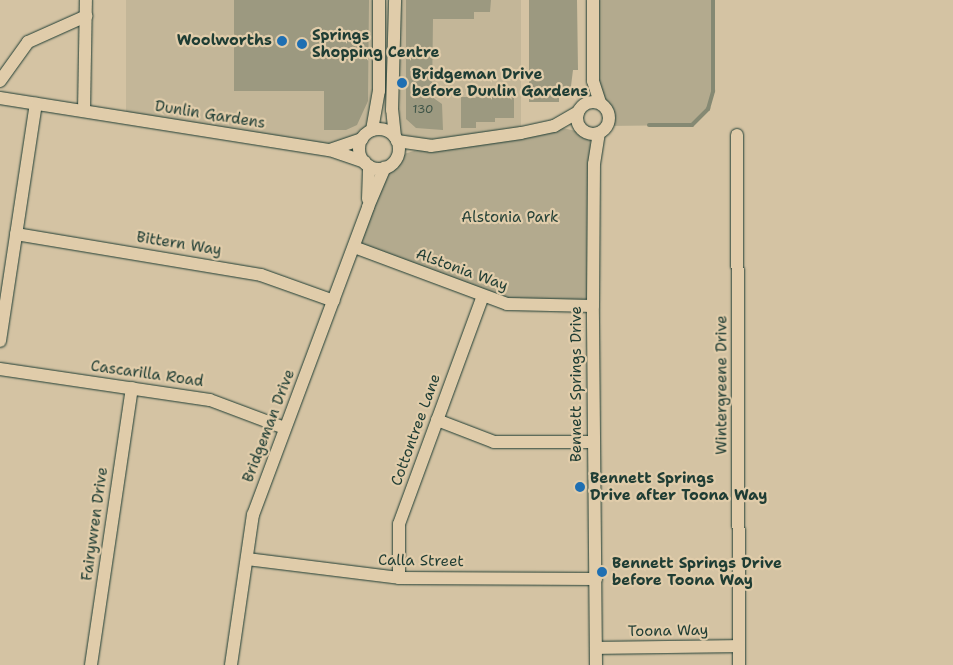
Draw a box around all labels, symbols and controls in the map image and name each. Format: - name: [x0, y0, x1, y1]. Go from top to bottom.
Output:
- place label: Springs Shopping Centre: [312, 26, 439, 61]
- place label: Woolworths: [177, 32, 272, 50]
- marker: Woolworths: [276, 35, 288, 47]
- marker: Springs Shopping Centre: [296, 38, 308, 50]
- place label: Bridgeman Drive before Dunlin Gardens: [412, 65, 588, 100]
- marker: Bridgeman Drive before Dunlin Gardens: [396, 77, 408, 89]
- street label: Dunlin Gardens: [154, 97, 266, 133]
- house number: 130: [412, 103, 434, 117]
- park label: Alstonia Park: [461, 209, 559, 227]
- street label: Bittern Way: [135, 228, 223, 260]
- street label: Alstonia Way: [413, 245, 511, 295]
- street label: Bennett Springs Drive: [568, 306, 586, 462]
- street label: Wintergreene Drive: [713, 315, 731, 455]
- street label: Cascarilla Road: [89, 357, 205, 391]
- street label: Bridgeman Drive: [239, 367, 299, 485]
- street label: Cottontree Lane: [387, 372, 445, 488]
- street label: Fairywren Drive: [78, 466, 112, 582]
- place label: Bennett Springs Drive after Toona Way: [590, 469, 767, 504]
- marker: Bennett Springs Drive after Toona Way: [574, 481, 586, 493]
- street label: Calla Street: [378, 551, 464, 571]
- place label: Bennett Springs Drive before Toona Way: [612, 554, 782, 589]
- marker: Bennett Springs Drive before Toona Way: [596, 566, 608, 578]
- street label: Toona Way: [627, 621, 709, 641]

